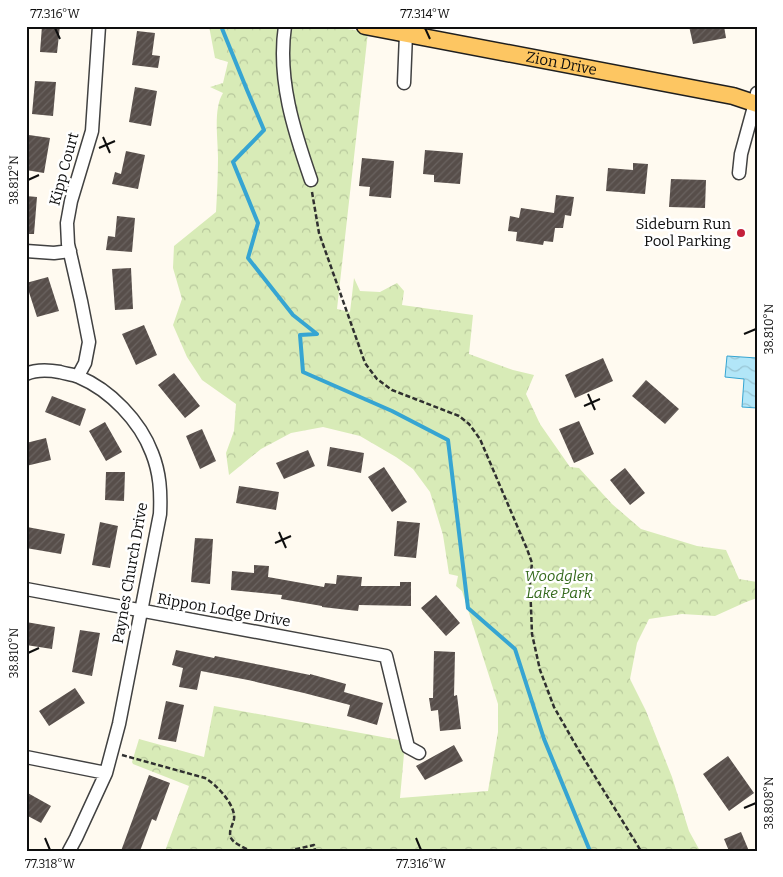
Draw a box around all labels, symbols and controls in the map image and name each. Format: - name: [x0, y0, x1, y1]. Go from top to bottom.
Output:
- text: 77.316°W: [30, 7, 81, 21]
- text: 77.314°W: [400, 7, 450, 21]
- street label: Zion Drive: [525, 48, 598, 79]
- street label: Kipp Court: [46, 130, 83, 208]
- text: 38.812°N: [7, 155, 21, 205]
- place label: Sideburn Run Pool Parking: [636, 215, 732, 250]
- marker: Sideburn Run Pool Parking: [735, 227, 747, 239]
- text: 38.810°N: [762, 303, 776, 354]
- street label: Paynes Church Drive: [109, 501, 151, 645]
- park label: Woodglen Lake Park: [525, 567, 593, 602]
- street label: Rippon Lodge Drive: [156, 589, 292, 631]
- text: 38.810°N: [7, 627, 21, 678]
- text: 38.808°N: [762, 776, 776, 830]
- text: 77.318°W: [25, 857, 76, 871]
- text: 77.316°W: [396, 857, 447, 871]

